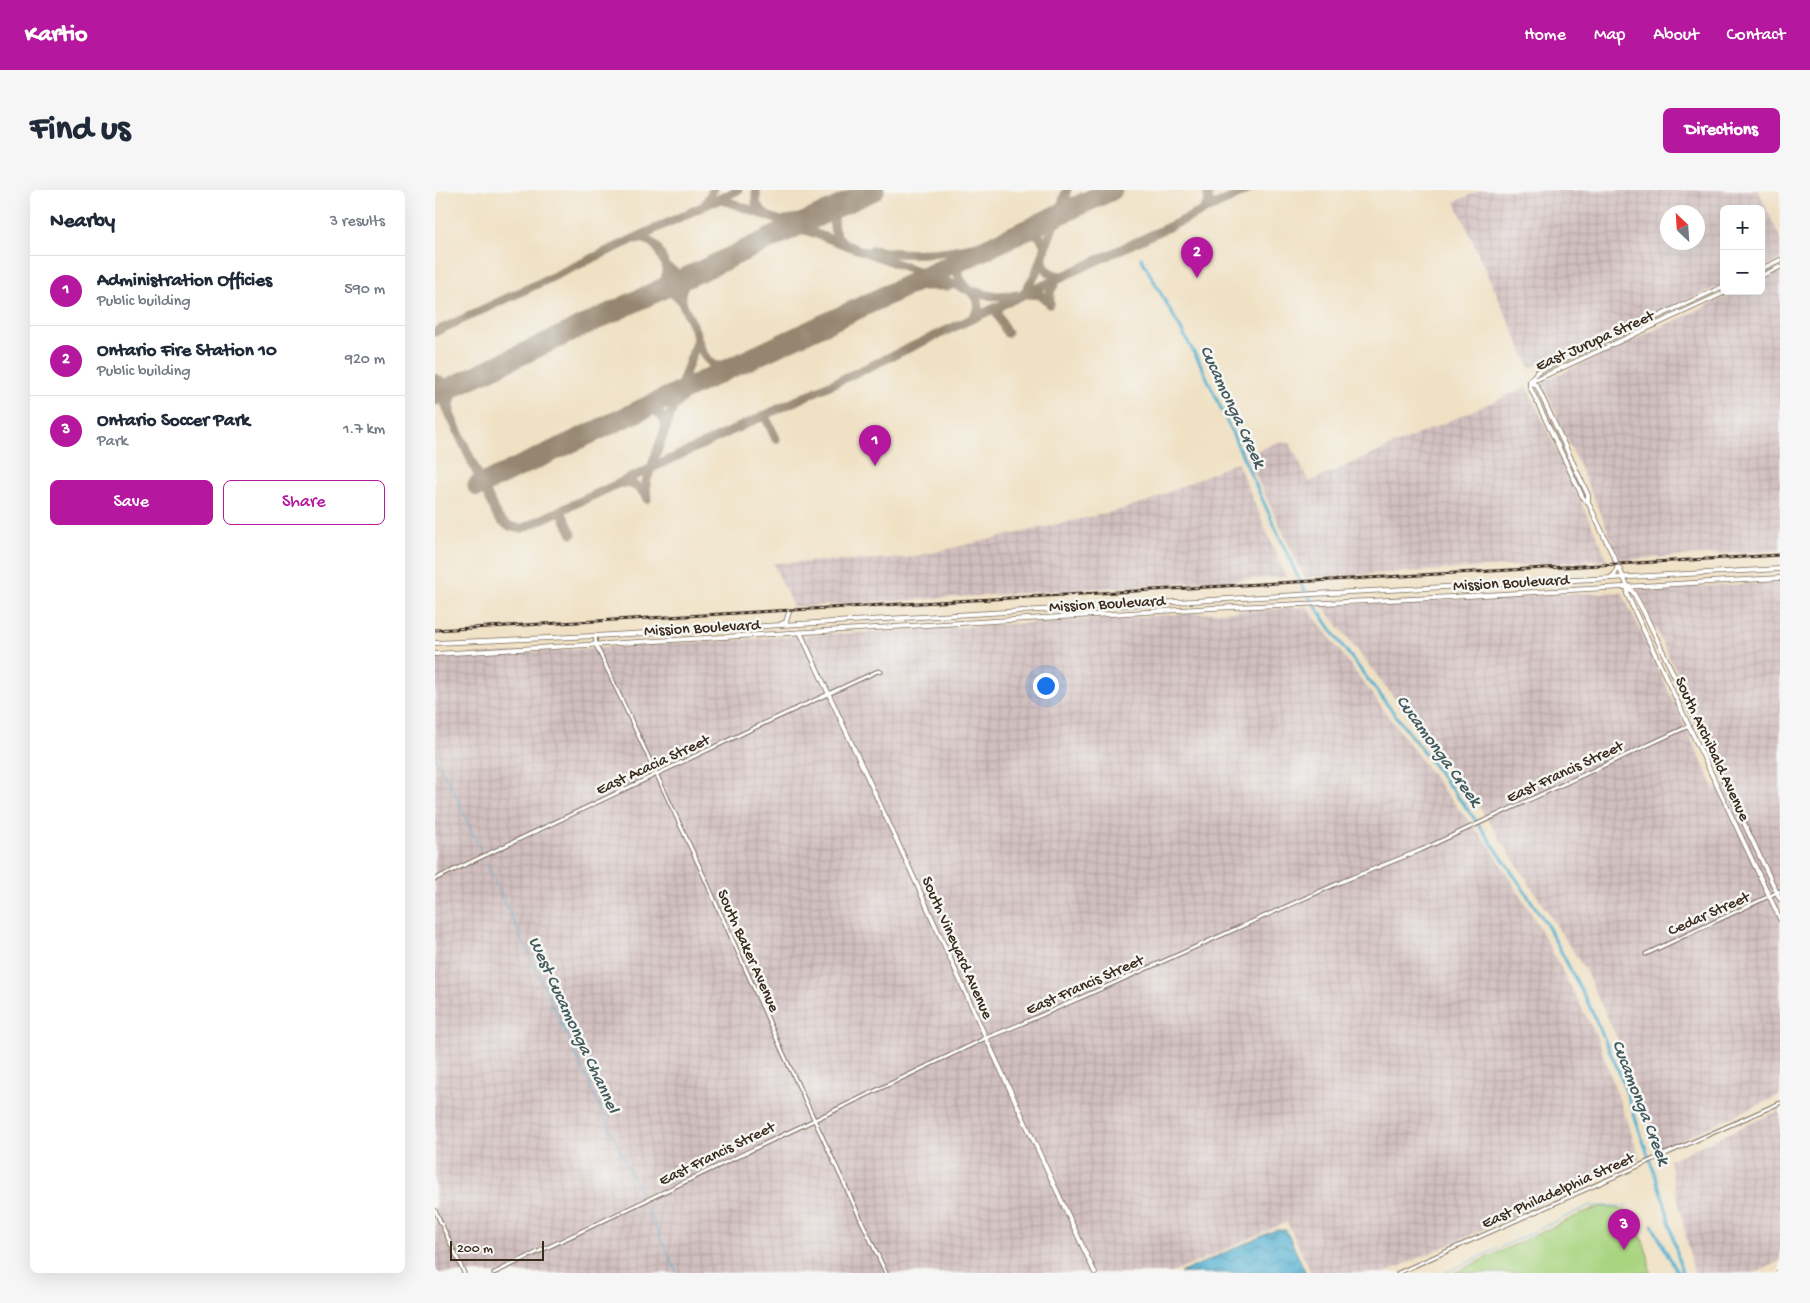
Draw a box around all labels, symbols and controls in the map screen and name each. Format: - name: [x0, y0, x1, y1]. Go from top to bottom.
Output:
- text: Kartio: [25, 21, 88, 50]
- text: Home: [1524, 25, 1566, 46]
- text: Map: [1594, 25, 1625, 46]
- text: About: [1653, 25, 1699, 46]
- text: Contact: [1727, 25, 1785, 46]
- button: Directions: [1663, 108, 1780, 153]
- text: Find us: [30, 110, 130, 151]
- north arrow: [1660, 205, 1705, 250]
- map controls: [1720, 205, 1765, 295]
- button: +: [1720, 205, 1765, 250]
- text: Nearby: [50, 210, 115, 235]
- text: 3 results: [330, 213, 385, 232]
- pin: 2: [1181, 237, 1213, 278]
- button: −: [1720, 250, 1765, 295]
- text: Administration Officies: [97, 270, 272, 293]
- text: 1: [63, 281, 69, 300]
- text: 590 m: [344, 281, 385, 300]
- text: Public building: [97, 293, 191, 312]
- street label: East Jurupa Street: [1533, 307, 1659, 377]
- text: Ontario Fire Station 10: [97, 340, 277, 363]
- water label: Cucamonga Creek: [1194, 343, 1270, 473]
- text: 2: [62, 351, 70, 370]
- text: 920 m: [345, 351, 385, 370]
- text: Public building: [97, 363, 191, 382]
- text: Ontario Soccer Park: [97, 410, 250, 433]
- text: 3: [62, 421, 70, 440]
- text: 1.7 km: [343, 421, 385, 440]
- pin: 1: [859, 425, 891, 466]
- text: Park: [97, 433, 128, 452]
- button: Save: [50, 480, 213, 525]
- button: Share: [223, 480, 385, 525]
- street label: Mission Boulevard: [1453, 572, 1571, 597]
- street label: Mission Boulevard: [1049, 593, 1167, 618]
- street label: Mission Boulevard: [644, 617, 762, 642]
- your location: [1033, 673, 1059, 699]
- street label: South Archibald Avenue: [1669, 674, 1753, 825]
- water label: Cucamonga Creek: [1391, 692, 1486, 813]
- street label: East Acacia Street: [594, 731, 715, 801]
- street label: East Francis Street: [1504, 737, 1628, 809]
- street label: South Vineyard Avenue: [916, 874, 996, 1023]
- street label: South Baker Avenue: [711, 887, 783, 1016]
- street label: Cedar Street: [1666, 888, 1755, 942]
- water label: West Cucamonga Channel: [523, 934, 623, 1117]
- street label: East Francis Street: [1024, 951, 1148, 1021]
- water label: Cucamonga Creek: [1606, 1037, 1674, 1170]
- street label: East Francis Street: [656, 1118, 780, 1191]
- street label: East Philadelphia Street: [1479, 1149, 1639, 1234]
- pin: 3: [1608, 1209, 1640, 1250]
- scale bar: [450, 1238, 544, 1261]
- text: 200 m: [457, 1241, 493, 1258]

